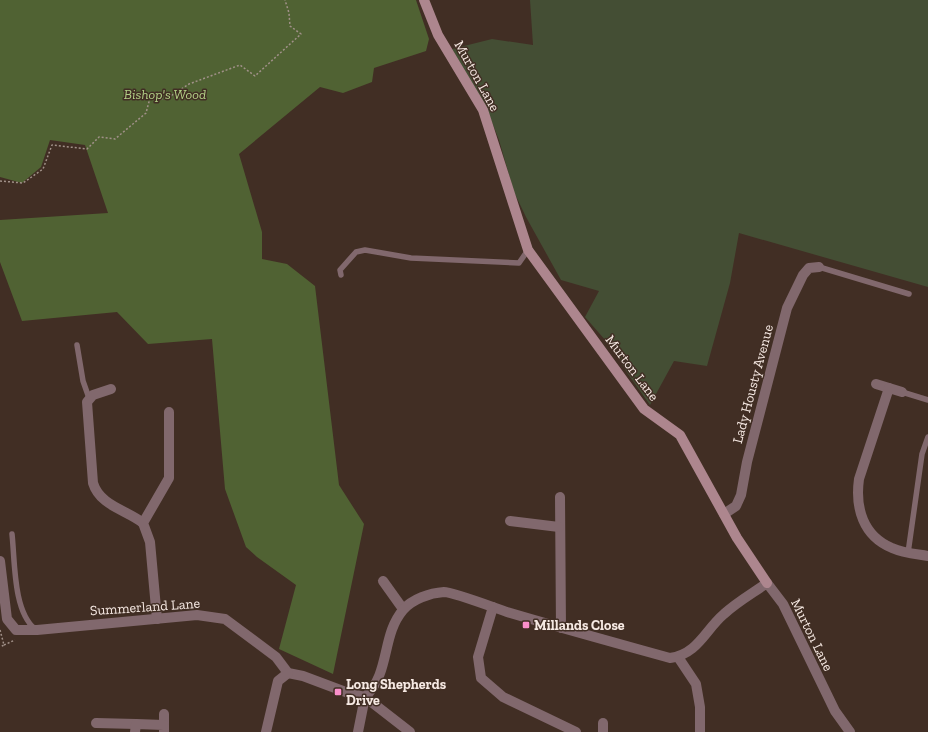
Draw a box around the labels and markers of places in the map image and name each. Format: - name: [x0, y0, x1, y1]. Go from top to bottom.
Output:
- place label: Millands Close: [534, 617, 625, 634]
- marker: Millands Close: [521, 620, 531, 630]
- place label: Long Shepherds Drive: [346, 676, 447, 709]
- marker: Long Shepherds Drive: [333, 687, 343, 697]

